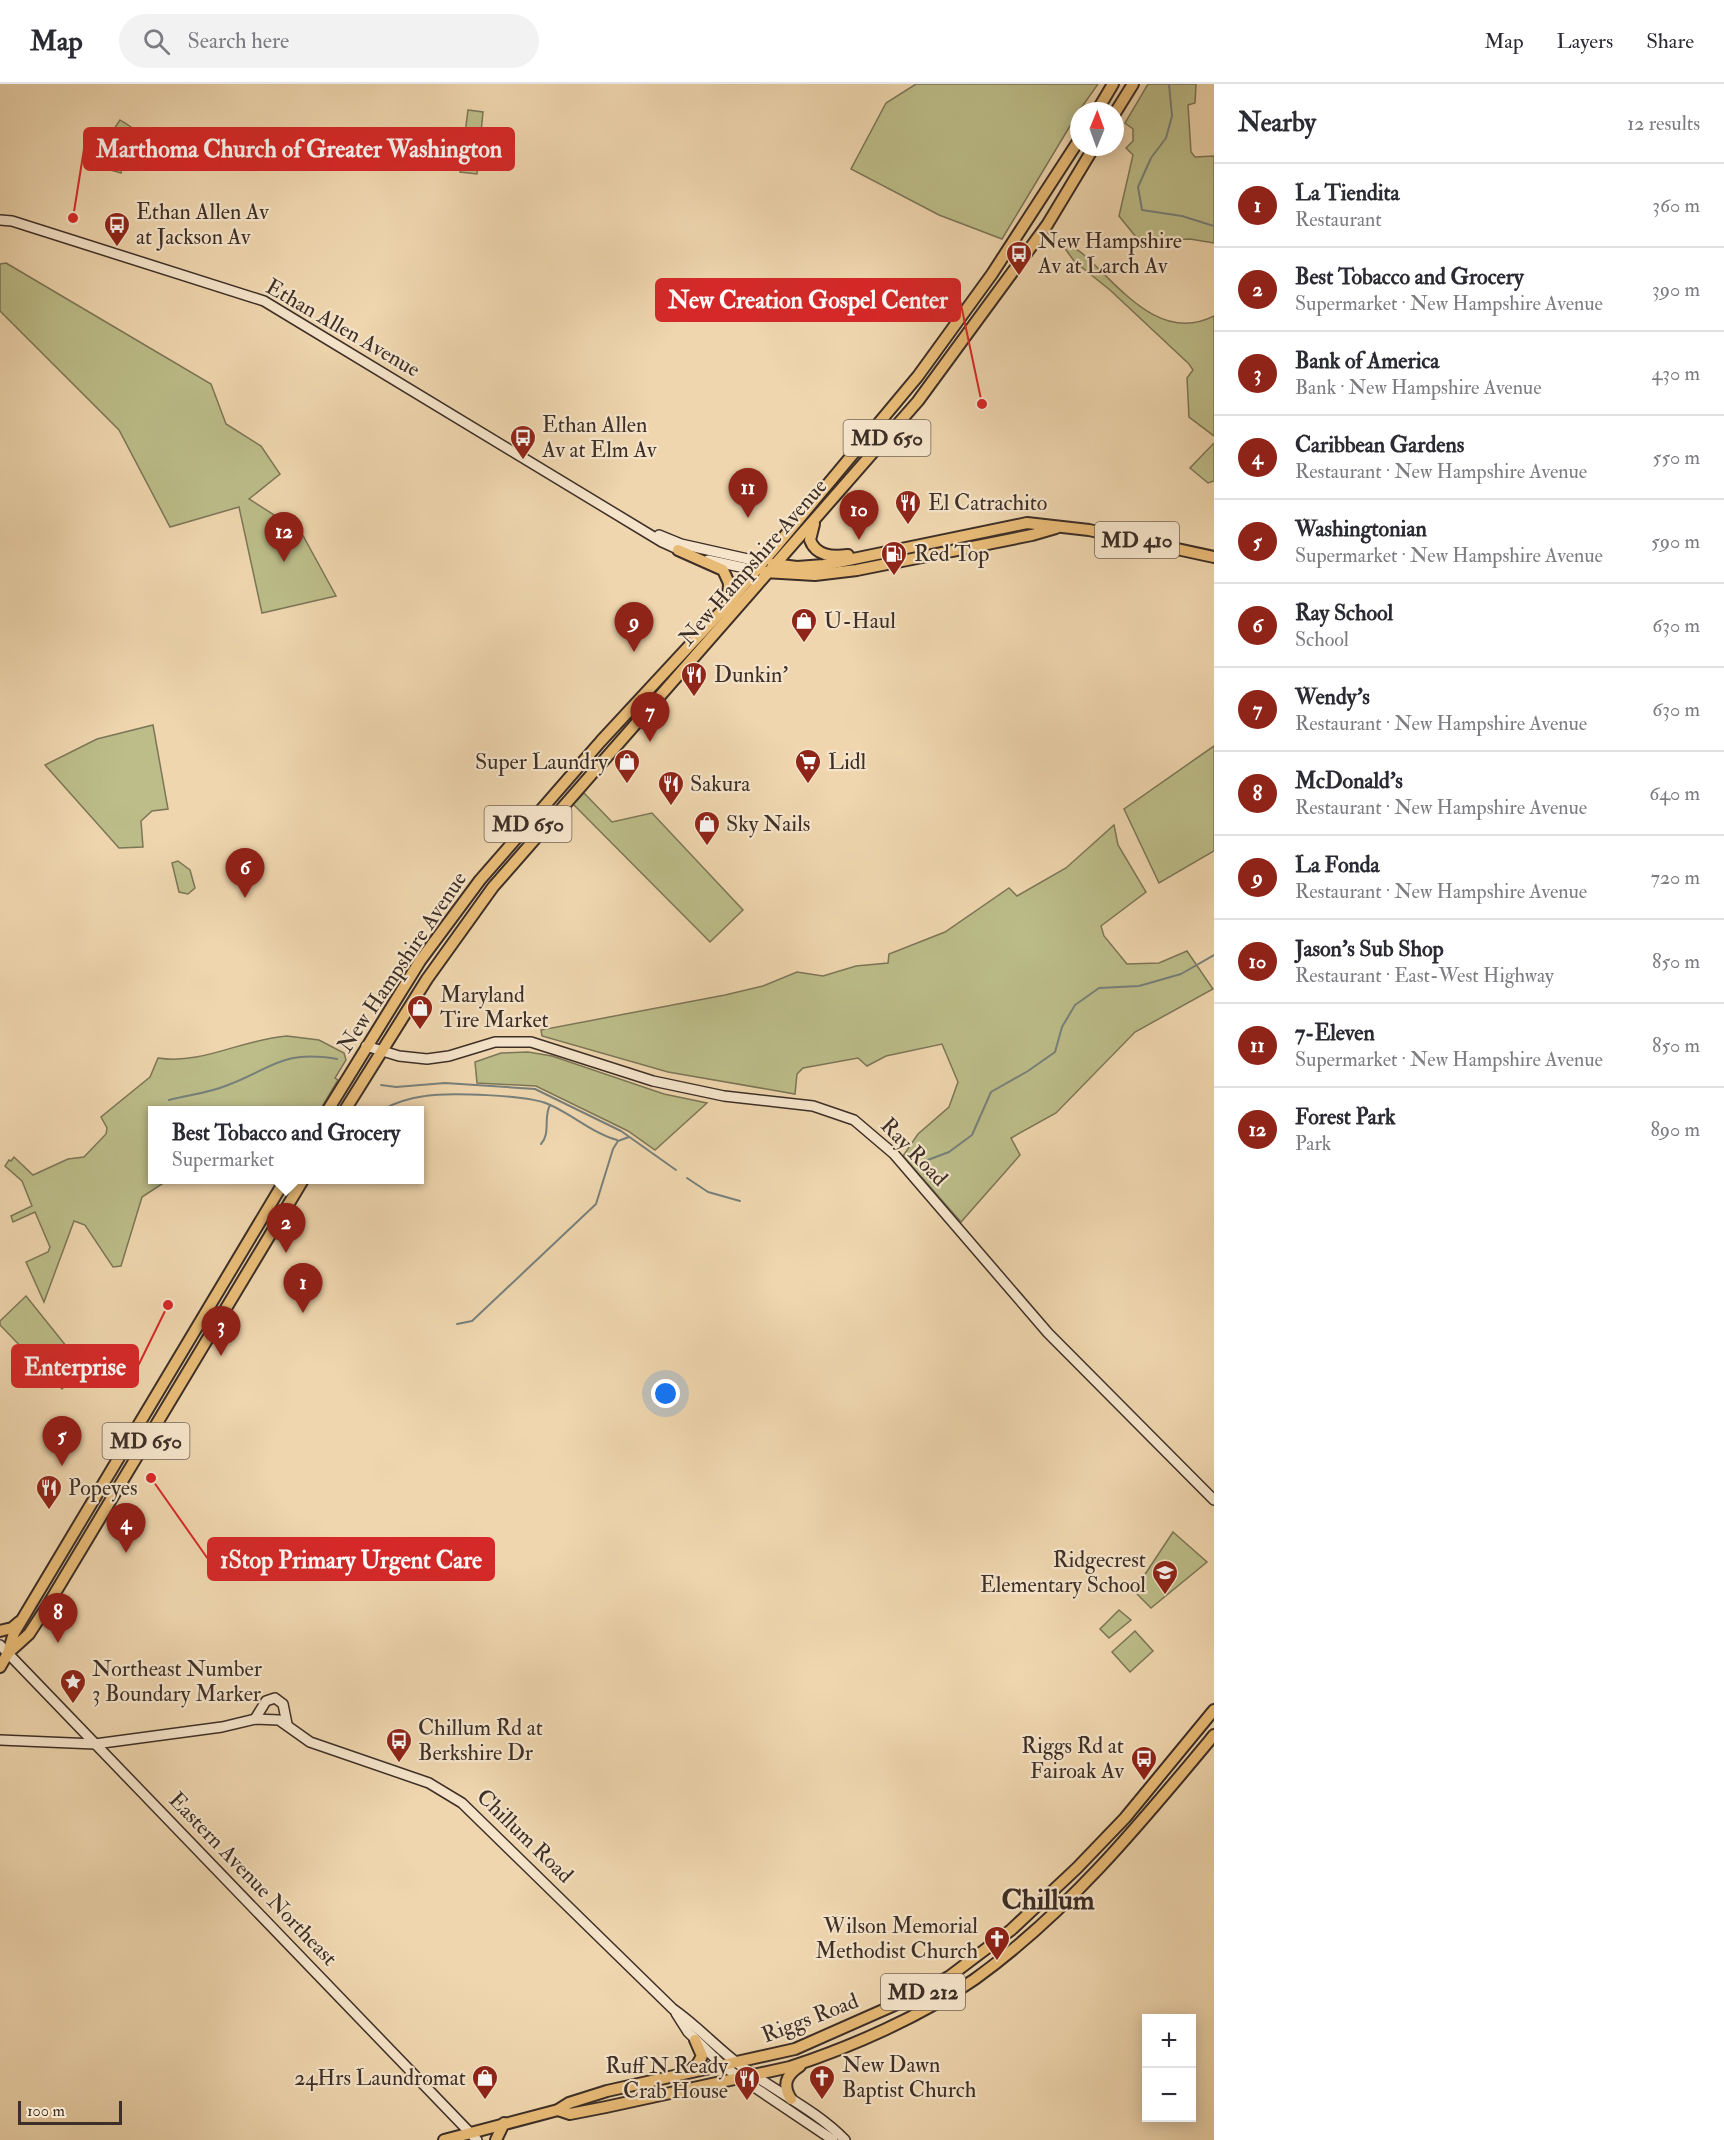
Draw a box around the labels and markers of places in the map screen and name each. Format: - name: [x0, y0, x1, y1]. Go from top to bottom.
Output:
- callout: Marthoma Church of Greater Washington: [84, 128, 514, 170]
- place label: Ethan Allen Av at Jackson Av: [136, 198, 269, 251]
- bus stop icon: Ethan Allen Av at Jackson Av: [102, 210, 132, 248]
- place label: New Hampshire Av at Larch Av: [1037, 227, 1182, 280]
- bus stop icon: New Hampshire Av at Larch Av: [1004, 239, 1034, 277]
- callout: New Creation Gospel Center: [656, 279, 960, 321]
- place label: Ethan Allen Av at Elm Av: [541, 411, 657, 464]
- bus stop icon: Ethan Allen Av at Elm Av: [508, 423, 538, 461]
- pin: 11: [728, 468, 768, 518]
- restaurant icon: El Catrachito: [893, 488, 923, 526]
- place label: El Catrachito: [928, 489, 1047, 517]
- pin: 10: [840, 490, 878, 540]
- pin: 12: [264, 512, 304, 562]
- fuel station icon: Red Top: [879, 539, 909, 577]
- place label: Red Top: [914, 540, 989, 569]
- pin: 9: [614, 602, 654, 652]
- shop icon: U-Haul: [789, 606, 819, 644]
- place label: U-Haul: [824, 607, 896, 635]
- restaurant icon: Dunkin': [679, 660, 709, 698]
- place label: Dunkin': [714, 661, 788, 689]
- pin: 7: [630, 692, 670, 742]
- shop icon: Super Laundry: [612, 747, 642, 785]
- supermarket icon: Lidl: [793, 747, 823, 785]
- place label: Super Laundry: [475, 748, 608, 777]
- place label: Lidl: [828, 748, 867, 776]
- restaurant icon: Sakura: [656, 769, 686, 807]
- place label: Sakura: [690, 770, 751, 798]
- shop icon: Sky Nails: [692, 809, 722, 847]
- place label: Sky Nails: [726, 810, 810, 838]
- pin: 6: [226, 848, 264, 898]
- place label: Maryland Tire Market: [440, 981, 549, 1034]
- shop icon: Maryland Tire Market: [405, 993, 435, 1031]
- pin: 2: [266, 1204, 306, 1253]
- pin: 1: [284, 1264, 322, 1313]
- pin: 3: [202, 1306, 240, 1356]
- callout: Enterprise: [12, 1345, 138, 1387]
- pin: 5: [42, 1416, 82, 1466]
- restaurant icon: Popeyes: [34, 1473, 64, 1511]
- place label: Popeyes: [68, 1474, 137, 1503]
- pin: 4: [106, 1504, 146, 1553]
- callout: 1Stop Primary Urgent Care: [208, 1538, 494, 1580]
- place label: Ridgecrest Elementary School: [980, 1546, 1146, 1599]
- school or university icon: Ridgecrest Elementary School: [1150, 1558, 1180, 1596]
- pin: 8: [38, 1594, 78, 1643]
- place label: Northeast Number 3 Boundary Marker: [92, 1655, 263, 1708]
- place icon: Northeast Number 3 Boundary Marker: [58, 1667, 88, 1705]
- place label: Chillum Rd at Berkshire Dr: [418, 1714, 543, 1767]
- bus stop icon: Chillum Rd at Berkshire Dr: [384, 1726, 414, 1764]
- place label: Riggs Rd at Fairoak Av: [1021, 1732, 1125, 1785]
- bus stop icon: Riggs Rd at Fairoak Av: [1129, 1744, 1159, 1782]
- place label: Wilson Memorial Methodist Church: [815, 1912, 978, 1965]
- church icon: Wilson Memorial Methodist Church: [982, 1924, 1012, 1962]
- place label: New Dawn Baptist Church: [842, 2051, 977, 2105]
- place label: Ruff N Ready Crab House: [605, 2052, 728, 2105]
- shop icon: 24Hrs Laundromat: [470, 2063, 500, 2101]
- church icon: New Dawn Baptist Church: [807, 2063, 837, 2101]
- place label: 24Hrs Laundromat: [294, 2064, 466, 2092]
- restaurant icon: Ruff N Ready Crab House: [732, 2064, 762, 2102]

